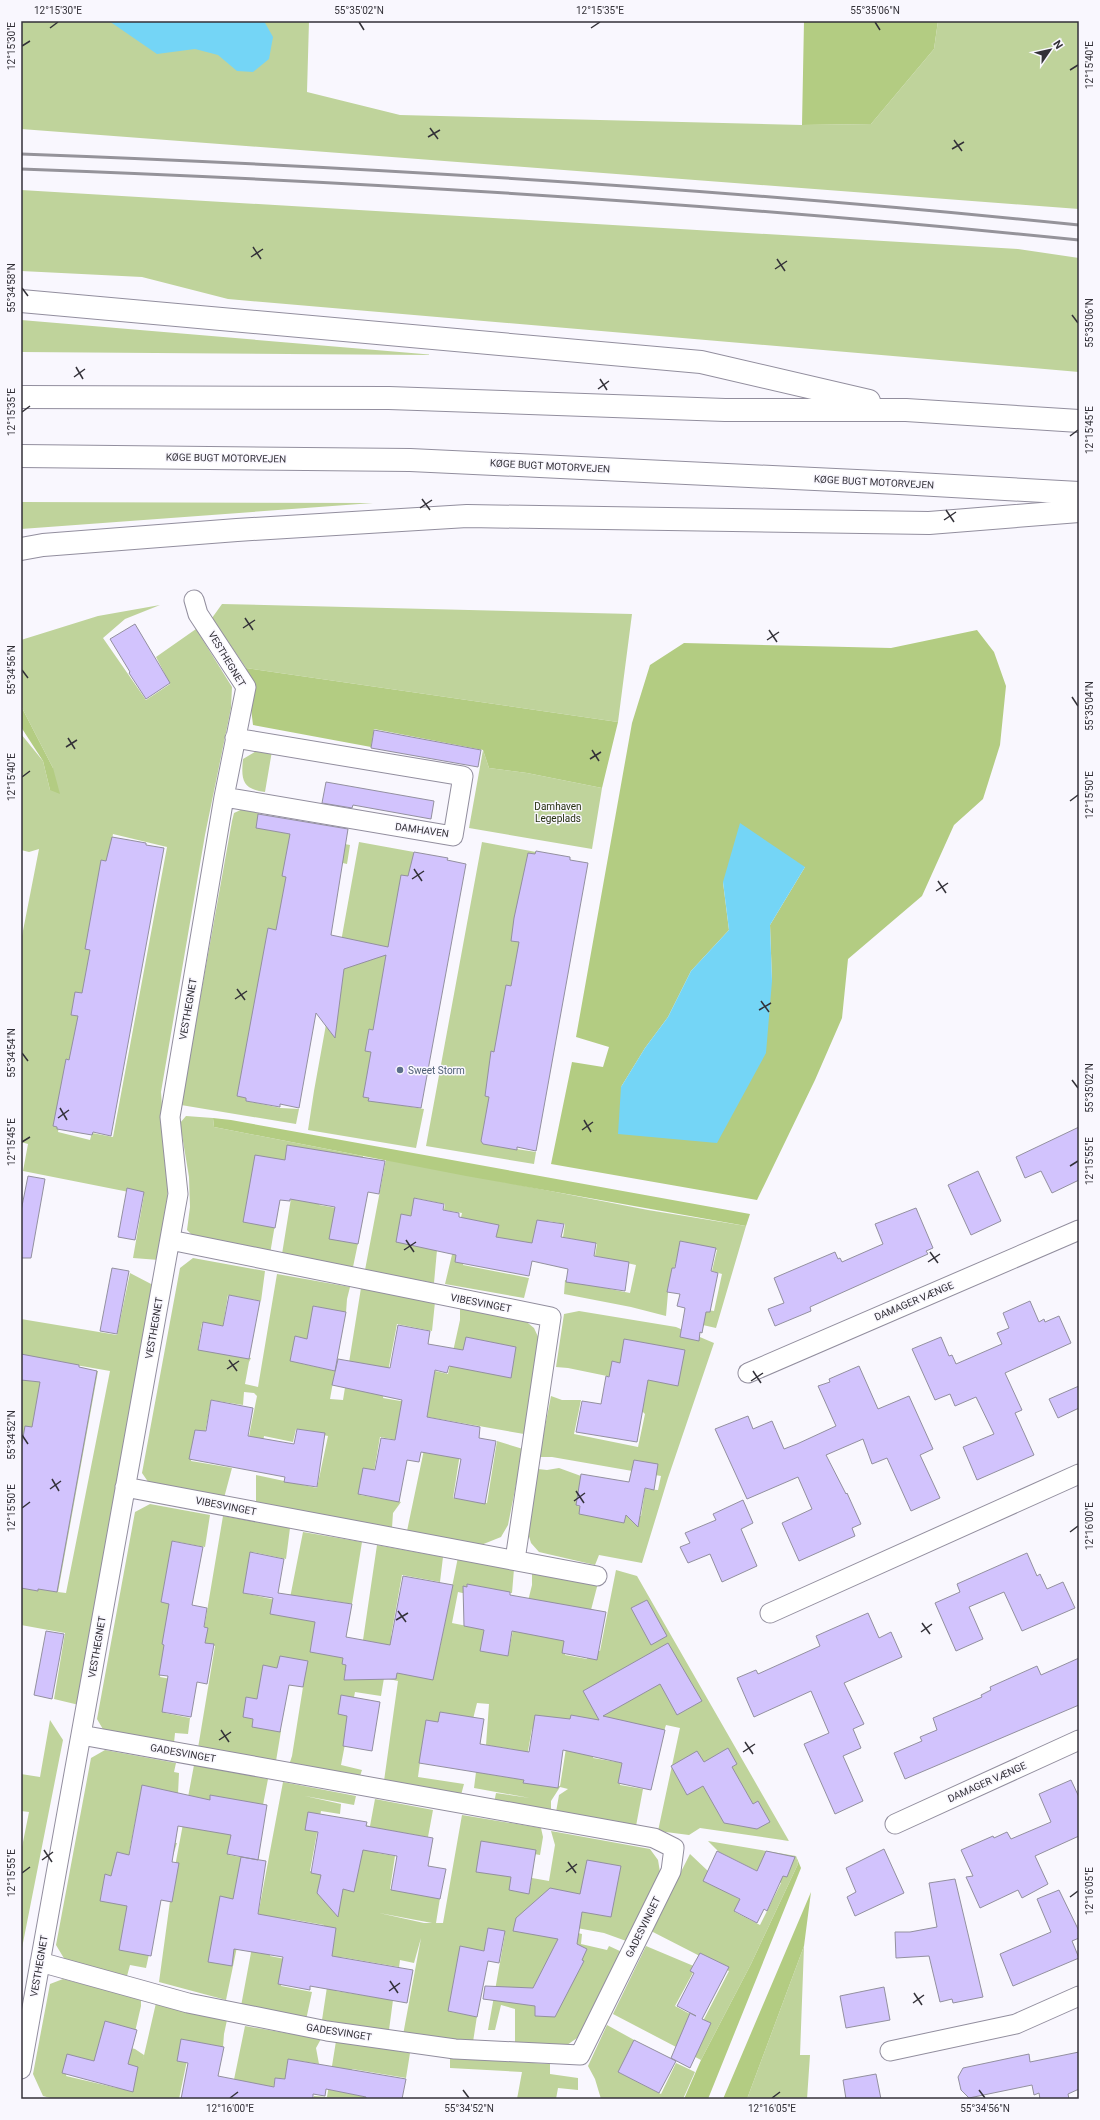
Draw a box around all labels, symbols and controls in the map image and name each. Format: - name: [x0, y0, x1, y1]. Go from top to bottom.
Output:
- text: 12°15'30"E: [34, 5, 82, 16]
- text: 55°35'02"N: [334, 5, 384, 16]
- text: 12°15'35"E: [576, 5, 624, 16]
- text: 55°35'06"N: [850, 5, 900, 16]
- text: 12°15'30"E: [6, 22, 17, 70]
- north arrow: [1030, 30, 1070, 70]
- text: N: [1050, 38, 1066, 52]
- text: 12°15'40"E: [1084, 41, 1095, 89]
- text: 55°34'58"N: [6, 263, 17, 313]
- text: 55°35'06"N: [1084, 298, 1095, 348]
- text: 12°15'35"E: [6, 388, 17, 436]
- text: 12°15'45"E: [1084, 406, 1095, 454]
- street label: KØGE BUGT MOTORVEJEN: [166, 451, 286, 465]
- street label: KØGE BUGT MOTORVEJEN: [490, 457, 610, 475]
- street label: KØGE BUGT MOTORVEJEN: [814, 473, 934, 491]
- street label: VESTHEGNET: [206, 629, 248, 689]
- text: 55°34'56"N: [6, 645, 17, 695]
- text: 55°35'04"N: [1084, 681, 1095, 731]
- text: 12°15'40"E: [6, 753, 17, 801]
- text: 12°15'50"E: [1084, 771, 1095, 819]
- park label: Damhaven Legeplads: [534, 801, 582, 824]
- street label: DAMHAVEN: [394, 821, 450, 839]
- street label: VESTHEGNET: [177, 977, 199, 1041]
- text: 55°34'54"N: [6, 1028, 17, 1078]
- text: 55°35'02"N: [1084, 1063, 1095, 1113]
- marker: Sweet Storm: [395, 1065, 405, 1075]
- place label: Sweet Storm: [408, 1065, 465, 1076]
- text: 12°15'45"E: [6, 1118, 17, 1166]
- text: 12°15'55"E: [1084, 1137, 1095, 1185]
- street label: DAMAGER VÆNGE: [873, 1279, 955, 1323]
- street label: VIBESVINGET: [450, 1292, 512, 1314]
- street label: VESTHEGNET: [143, 1296, 165, 1360]
- text: 55°34'52"N: [6, 1410, 17, 1460]
- text: 12°15'50"E: [6, 1484, 17, 1532]
- street label: VIBESVINGET: [195, 1495, 257, 1517]
- text: 12°16'00"E: [1084, 1502, 1095, 1550]
- street label: VESTHEGNET: [86, 1615, 108, 1679]
- street label: GADESVINGET: [149, 1742, 217, 1764]
- street label: DAMAGER VÆNGE: [946, 1760, 1028, 1804]
- text: 12°15'55"E: [6, 1849, 17, 1897]
- text: 12°16'05"E: [1084, 1867, 1095, 1915]
- street label: GADESVINGET: [624, 1895, 662, 1959]
- street label: VESTHEGNET: [28, 1934, 50, 1998]
- street label: GADESVINGET: [305, 2021, 373, 2043]
- text: 12°16'00"E: [206, 2103, 254, 2114]
- text: 55°34'52"N: [444, 2103, 494, 2114]
- text: 12°16'05"E: [748, 2103, 796, 2114]
- text: 55°34'56"N: [960, 2103, 1010, 2114]

